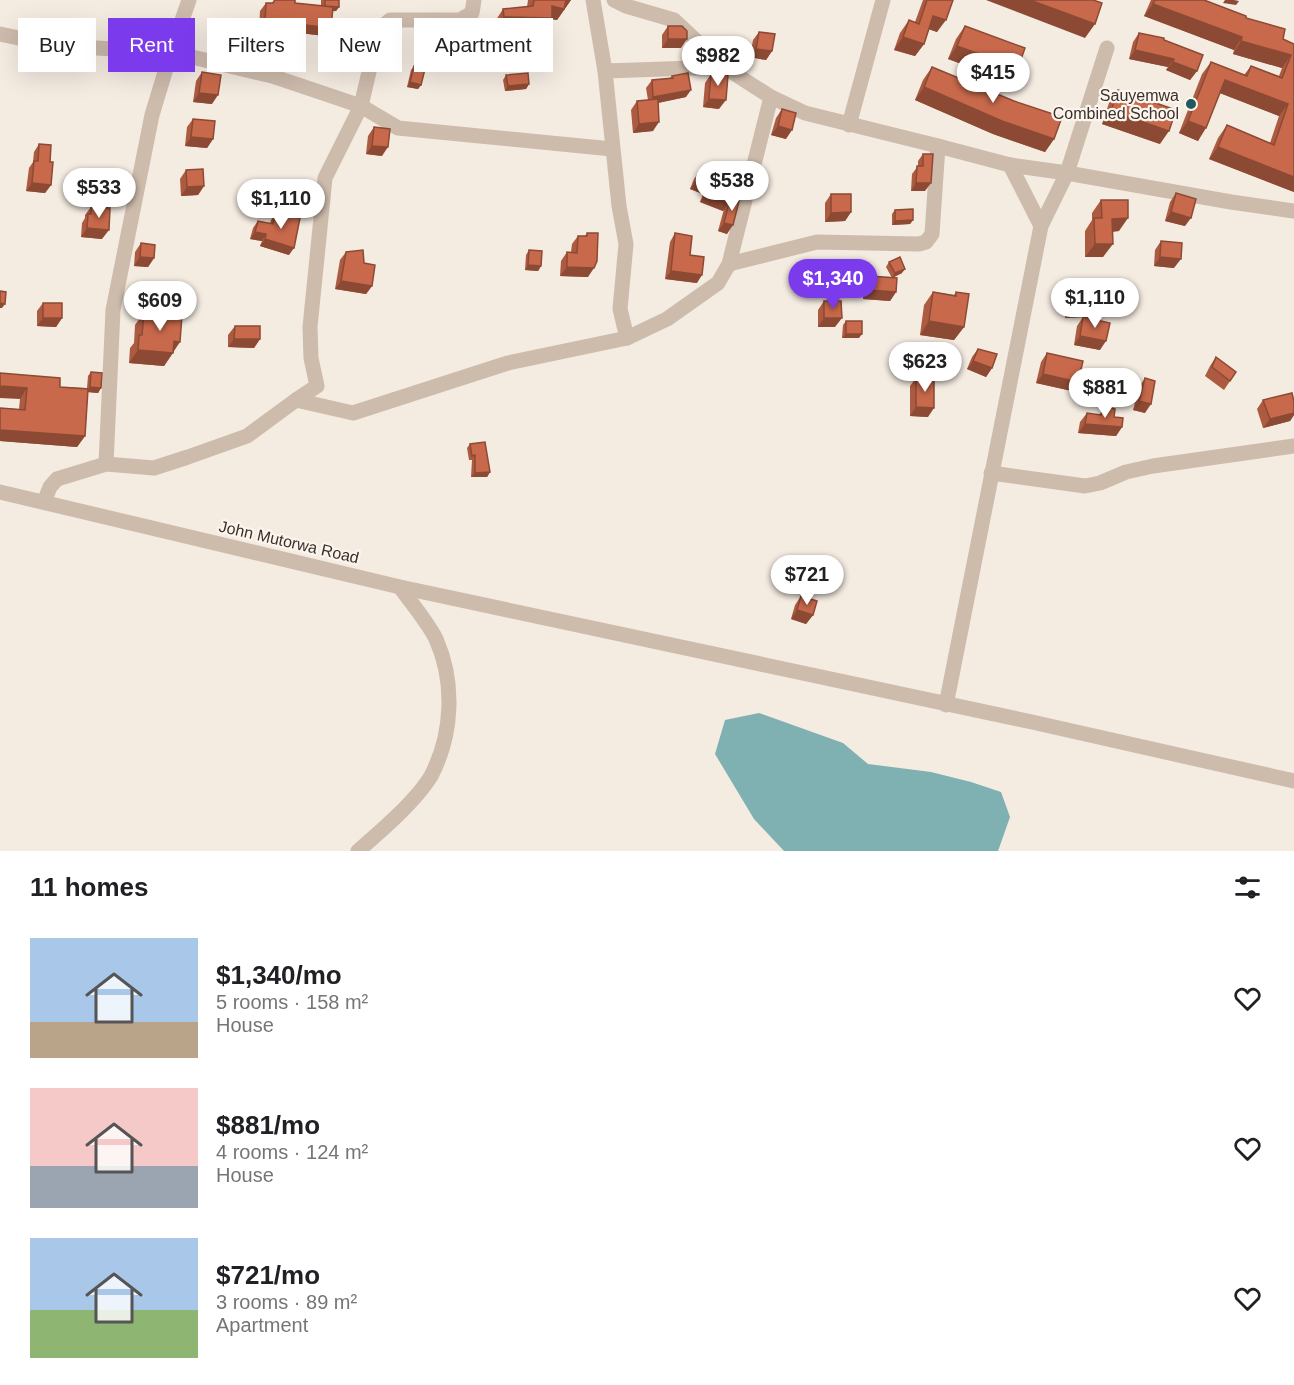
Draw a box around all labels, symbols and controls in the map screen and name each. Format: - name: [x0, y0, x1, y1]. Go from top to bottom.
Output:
- chip: Buy: [18, 18, 96, 72]
- chip: Rent: [108, 18, 195, 72]
- chip: Filters: [207, 18, 306, 72]
- chip: New: [318, 18, 402, 72]
- chip: Apartment: [414, 18, 553, 72]
- pin: $982: [682, 36, 754, 87]
- text: $982: [696, 44, 740, 66]
- pin: $415: [957, 53, 1029, 104]
- text: $415: [971, 61, 1015, 83]
- place label: Sauyemwa Combined School: [1053, 87, 1179, 122]
- marker: Sauyemwa Combined School: [1184, 97, 1198, 111]
- pin: $538: [696, 161, 768, 212]
- pin: $533: [63, 168, 135, 219]
- text: $538: [710, 169, 754, 191]
- text: $533: [77, 176, 121, 198]
- pin: $1,110: [232, 179, 330, 230]
- text: $1,110: [251, 187, 311, 209]
- pin: $1,340: [784, 259, 882, 310]
- text: $1,340: [802, 267, 864, 289]
- pin: $1,110: [1046, 278, 1144, 329]
- pin: $609: [124, 281, 196, 332]
- text: $1,110: [1065, 286, 1125, 308]
- text: $609: [138, 289, 182, 311]
- pin: $623: [889, 342, 961, 393]
- text: $623: [903, 350, 947, 372]
- pin: $881: [1069, 368, 1141, 419]
- text: $881: [1083, 376, 1127, 398]
- street label: John Mutorwa Road: [217, 518, 361, 566]
- pin: $721: [771, 555, 843, 606]
- text: $721: [785, 563, 829, 585]
- icon: filters: [1231, 871, 1264, 904]
- text: 11 homes: [30, 872, 149, 902]
- text: $1,340/mo: [216, 960, 342, 990]
- icon: home: [78, 962, 150, 1034]
- icon: heart: [1231, 982, 1264, 1015]
- text: 5 rooms · 158 m²: [216, 991, 368, 1013]
- text: House: [216, 1014, 274, 1036]
- text: $881/mo: [216, 1110, 320, 1140]
- icon: home: [78, 1112, 150, 1184]
- icon: heart: [1231, 1132, 1264, 1165]
- text: 4 rooms · 124 m²: [216, 1141, 368, 1163]
- text: House: [216, 1164, 274, 1186]
- text: $721/mo: [216, 1260, 320, 1290]
- icon: home: [78, 1262, 150, 1334]
- icon: heart: [1231, 1282, 1264, 1315]
- text: 3 rooms · 89 m²: [216, 1291, 357, 1313]
- text: Apartment: [216, 1314, 308, 1336]

